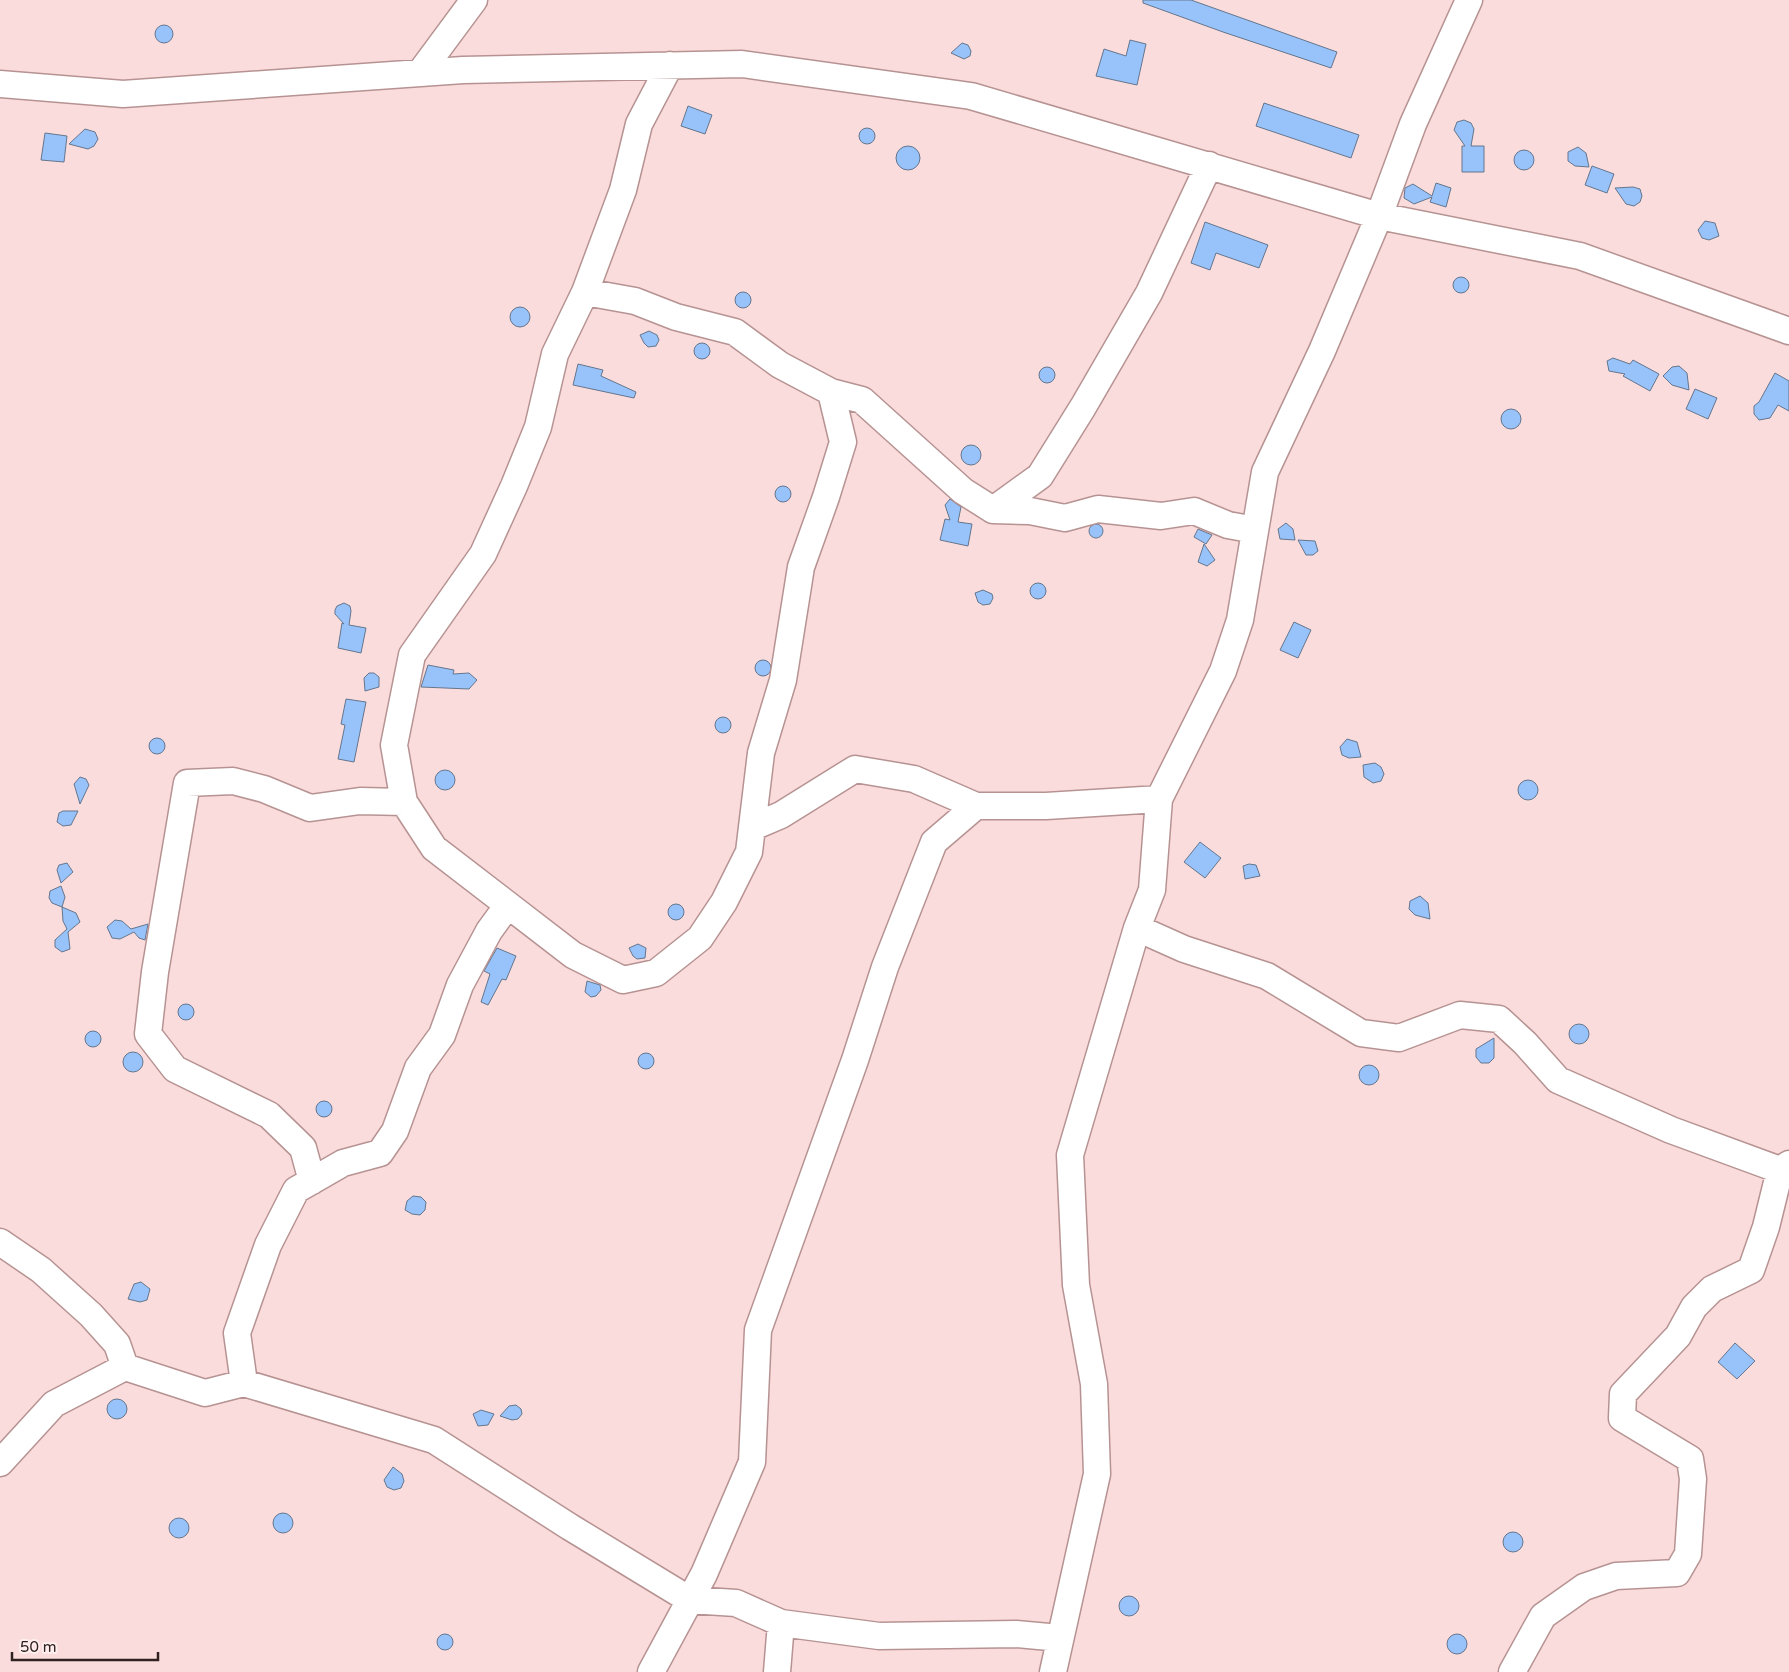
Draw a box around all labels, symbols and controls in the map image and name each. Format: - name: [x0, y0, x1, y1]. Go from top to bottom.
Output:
- scale bar: [12, 1630, 159, 1662]
- text: 50 m: [20, 1638, 57, 1656]

